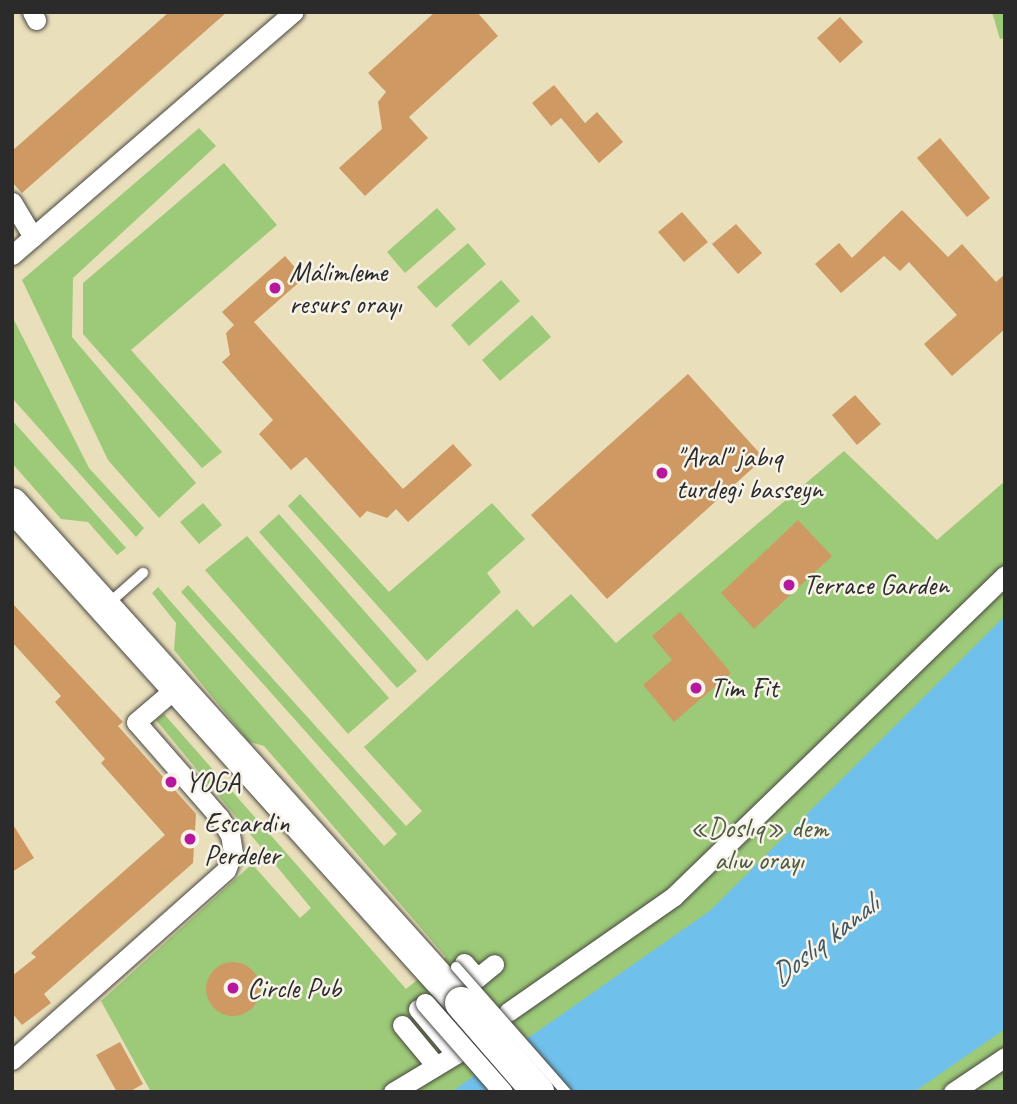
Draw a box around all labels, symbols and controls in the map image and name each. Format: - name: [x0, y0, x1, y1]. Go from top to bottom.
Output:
- place label: Málimleme resurs orayı: [289, 255, 400, 321]
- marker: Málimleme resurs orayı: [267, 280, 283, 296]
- place label: "Aral" jabıq turdegi basseyn: [676, 440, 822, 506]
- marker: "Aral" jabıq turdegi basseyn: [654, 465, 670, 481]
- place label: Terrace Garden: [803, 568, 949, 602]
- marker: Terrace Garden: [781, 577, 797, 593]
- place label: Tim Fit: [710, 671, 778, 705]
- marker: Tim Fit: [688, 680, 704, 696]
- place label: YOGA: [185, 765, 240, 799]
- marker: YOGA: [163, 774, 179, 790]
- place label: Escardin Perdeler: [204, 806, 289, 872]
- park label: «Doslıq» dem alıw orayı: [690, 811, 828, 877]
- marker: Escardin Perdeler: [182, 831, 198, 847]
- water label: Doslıq kanalı: [762, 886, 886, 994]
- place label: Circle Pub: [247, 971, 340, 1005]
- marker: Circle Pub: [225, 980, 241, 996]

